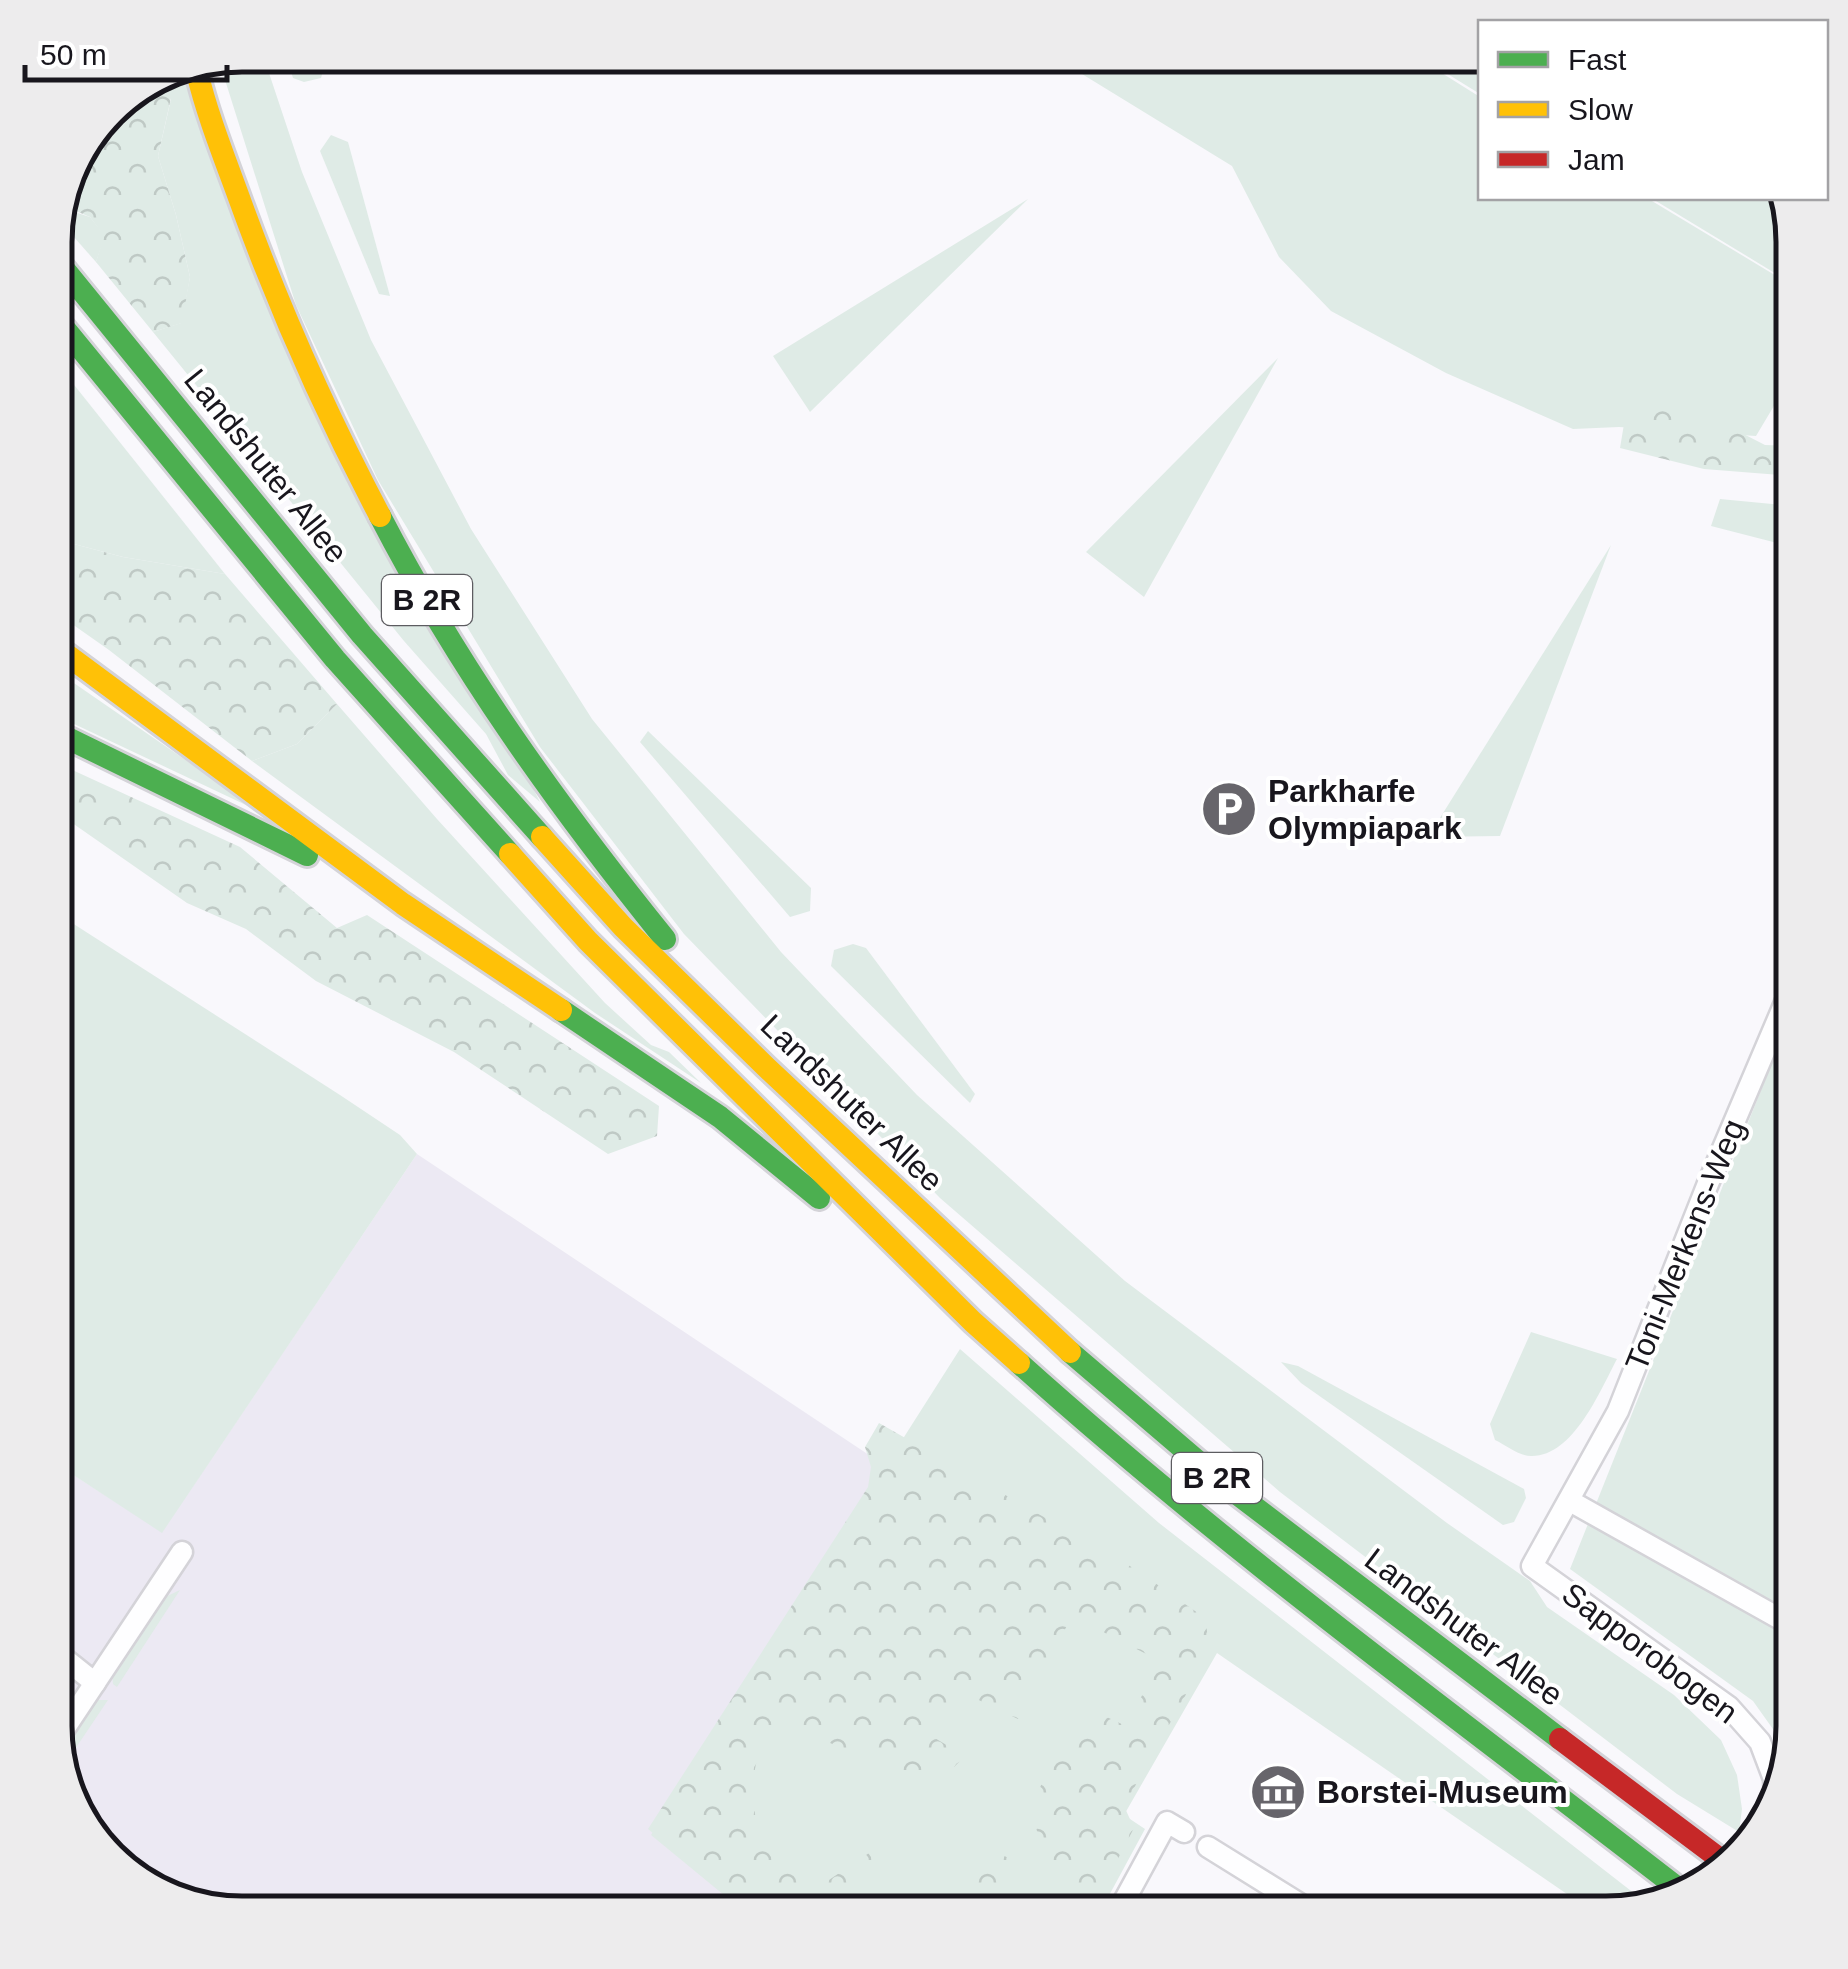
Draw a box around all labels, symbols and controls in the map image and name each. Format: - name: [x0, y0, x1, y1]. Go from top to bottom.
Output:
- scale bar: [25, 20, 228, 82]
- legend: [1478, 20, 1828, 200]
- text: 50 m: [40, 38, 107, 71]
- text: Fast: [1568, 43, 1627, 76]
- text: Slow: [1568, 93, 1633, 126]
- text: Jam: [1568, 143, 1625, 176]
- street label: Landshuter Allee: [177, 362, 355, 570]
- road number: B 2R: [382, 575, 472, 625]
- place label: Parkharfe Olympiapark: [1268, 773, 1462, 846]
- parking icon: Parkharfe Olympiapark: [1199, 779, 1259, 839]
- street label: Landshuter Allee: [754, 1007, 950, 1199]
- street label: Toni-Merkens-Weg: [1618, 1114, 1752, 1376]
- road number: B 2R: [1172, 1453, 1262, 1503]
- street label: Landshuter Allee: [1358, 1541, 1570, 1713]
- street label: Sapporobogen: [1555, 1575, 1745, 1731]
- museum icon: Borstei-Museum: [1248, 1762, 1308, 1822]
- place label: Borstei-Museum: [1317, 1774, 1568, 1810]

